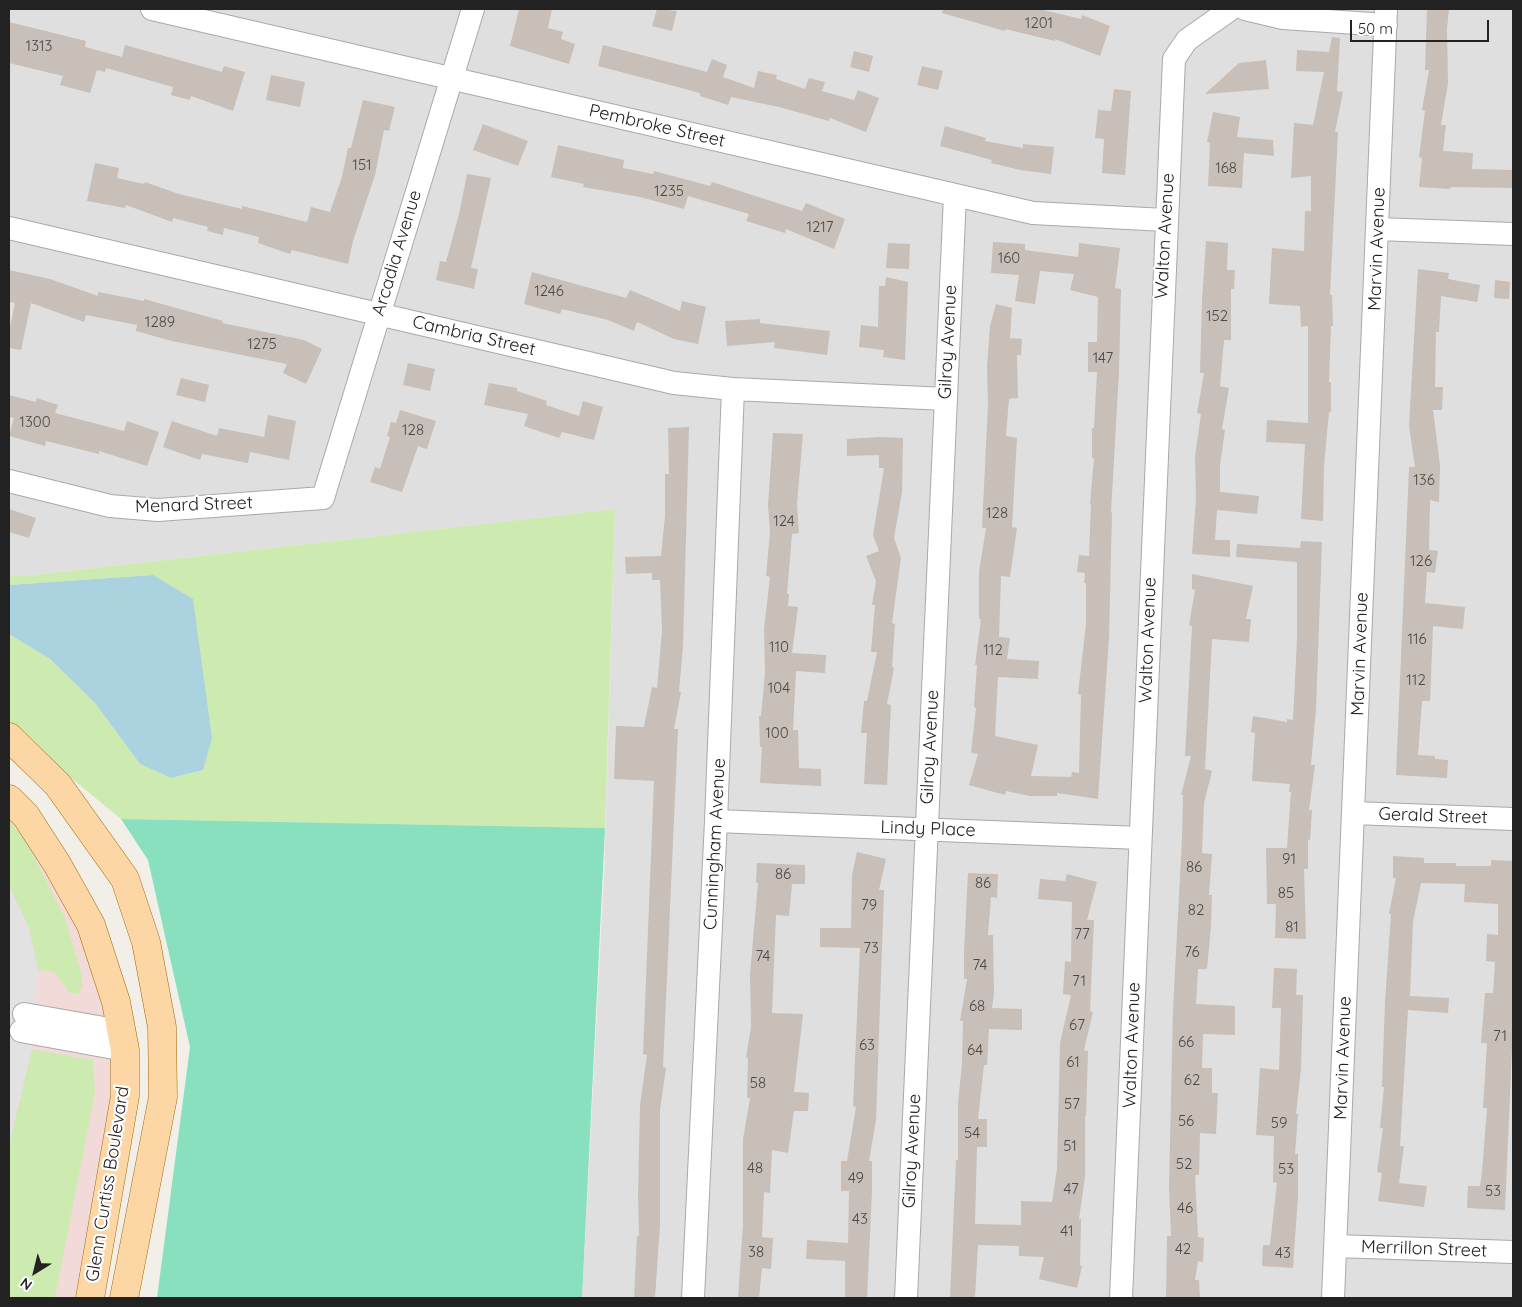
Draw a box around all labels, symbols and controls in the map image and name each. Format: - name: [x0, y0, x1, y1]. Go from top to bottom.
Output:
- scale bar: [1352, 10, 1491, 42]
- house number: 1201: [1025, 14, 1053, 32]
- text: 50 m: [1358, 19, 1393, 38]
- house number: 1313: [26, 37, 52, 55]
- street label: Pembroke Street: [587, 100, 727, 152]
- house number: 151: [352, 156, 372, 174]
- house number: 168: [1215, 159, 1237, 177]
- street label: Walton Avenue: [1151, 173, 1179, 299]
- house number: 1235: [654, 182, 684, 200]
- street label: Arcadia Avenue: [368, 187, 426, 319]
- street label: Marvin Avenue: [1364, 187, 1390, 311]
- house number: 1217: [806, 218, 834, 236]
- house number: 160: [998, 249, 1020, 267]
- house number: 1246: [534, 282, 564, 300]
- street label: Gilroy Avenue: [934, 284, 962, 400]
- house number: 152: [1206, 307, 1228, 325]
- street label: Cambria Street: [410, 311, 538, 361]
- house number: 1289: [145, 313, 175, 331]
- house number: 1275: [247, 335, 277, 353]
- house number: 147: [1093, 349, 1113, 367]
- house number: 1300: [19, 413, 51, 431]
- house number: 128: [402, 421, 424, 439]
- house number: 136: [1413, 471, 1435, 489]
- street label: Menard Street: [135, 492, 253, 518]
- house number: 128: [986, 504, 1008, 522]
- house number: 124: [773, 512, 795, 530]
- house number: 126: [1410, 552, 1432, 570]
- street label: Walton Avenue: [1135, 577, 1161, 703]
- street label: Marvin Avenue: [1347, 592, 1373, 716]
- house number: 116: [1407, 630, 1427, 648]
- house number: 110: [769, 638, 789, 656]
- house number: 112: [983, 641, 1003, 659]
- house number: 112: [1406, 671, 1426, 689]
- house number: 104: [768, 679, 790, 697]
- street label: Gilroy Avenue: [916, 689, 944, 805]
- house number: 100: [765, 724, 789, 742]
- street label: Cunningham Avenue: [700, 757, 730, 931]
- street label: Gerald Street: [1378, 803, 1488, 829]
- street label: Lindy Place: [880, 817, 976, 841]
- house number: 91: [1282, 850, 1296, 868]
- house number: 86: [1186, 858, 1202, 876]
- house number: 86: [775, 865, 791, 883]
- house number: 86: [975, 874, 991, 892]
- house number: 85: [1278, 884, 1294, 902]
- house number: 79: [861, 896, 877, 914]
- house number: 82: [1188, 901, 1204, 919]
- house number: 81: [1285, 918, 1299, 936]
- house number: 77: [1074, 925, 1090, 943]
- house number: 73: [863, 939, 879, 957]
- house number: 76: [1184, 943, 1200, 961]
- house number: 74: [756, 947, 770, 965]
- house number: 74: [973, 956, 987, 974]
- house number: 71: [1072, 972, 1086, 990]
- street label: Walton Avenue: [1119, 982, 1145, 1108]
- street label: Marvin Avenue: [1330, 996, 1356, 1120]
- house number: 68: [969, 997, 985, 1015]
- house number: 67: [1069, 1016, 1085, 1034]
- house number: 71: [1493, 1027, 1507, 1045]
- house number: 66: [1178, 1033, 1194, 1051]
- house number: 63: [859, 1036, 875, 1054]
- house number: 64: [967, 1041, 983, 1059]
- house number: 61: [1066, 1053, 1080, 1071]
- house number: 62: [1184, 1071, 1200, 1089]
- house number: 58: [750, 1074, 766, 1092]
- street label: Glenn Curtiss Boulevard: [82, 1085, 134, 1283]
- street label: Gilroy Avenue: [898, 1093, 926, 1209]
- house number: 57: [1064, 1095, 1080, 1113]
- house number: 56: [1178, 1112, 1194, 1130]
- house number: 59: [1271, 1114, 1287, 1132]
- house number: 54: [964, 1124, 980, 1142]
- house number: 51: [1063, 1137, 1077, 1155]
- house number: 52: [1176, 1155, 1192, 1173]
- house number: 48: [747, 1159, 763, 1177]
- house number: 53: [1278, 1160, 1294, 1178]
- house number: 49: [848, 1169, 864, 1187]
- house number: 47: [1063, 1180, 1079, 1198]
- house number: 53: [1485, 1182, 1501, 1200]
- house number: 46: [1177, 1199, 1193, 1217]
- house number: 43: [852, 1210, 868, 1228]
- house number: 41: [1060, 1222, 1074, 1240]
- street label: Merrillon Street: [1361, 1236, 1487, 1262]
- house number: 42: [1175, 1240, 1191, 1258]
- house number: 38: [748, 1243, 764, 1261]
- house number: 43: [1275, 1244, 1291, 1262]
- north arrow: [10, 1247, 60, 1297]
- text: N: [17, 1274, 36, 1294]

